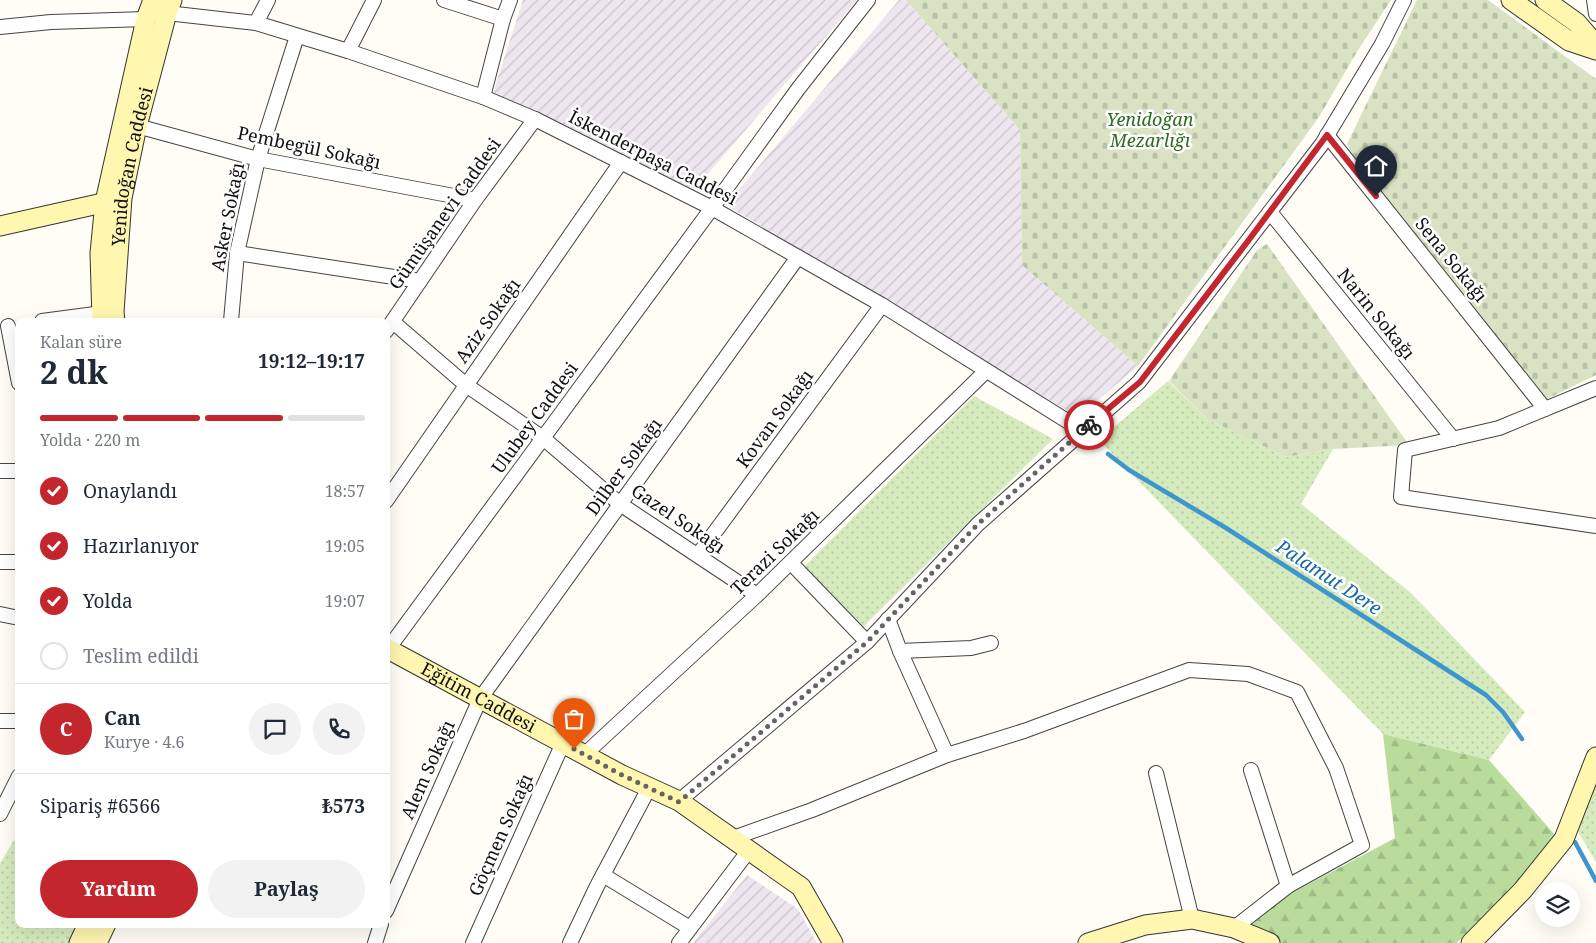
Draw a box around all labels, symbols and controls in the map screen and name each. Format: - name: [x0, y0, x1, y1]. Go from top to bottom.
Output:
- street label: Yenidoğan Caddesi: [106, 84, 158, 248]
- street label: İskenderpaşa Caddesi: [565, 104, 742, 210]
- park label: Yenidoğan Mezarlığı: [1106, 107, 1194, 152]
- street label: Pembegül Sokağı: [235, 120, 383, 174]
- street label: Gümüşanevi Caddesi: [383, 133, 506, 294]
- pin: [1355, 145, 1397, 196]
- icon: home: [1362, 152, 1390, 180]
- street label: Asker Sokağı: [205, 160, 249, 273]
- street label: Sena Sokağı: [1410, 212, 1493, 307]
- street label: Narin Sokağı: [1333, 263, 1421, 364]
- street label: Aziz Sokağı: [449, 273, 525, 367]
- text: Kalan süre: [40, 331, 122, 353]
- text: 19:12–19:17: [258, 348, 365, 374]
- text: 2 dk: [40, 350, 108, 393]
- street label: Ulubey Caddesi: [486, 357, 583, 478]
- street label: Kovan Sokağı: [730, 364, 818, 472]
- courier: [1064, 400, 1114, 450]
- icon: bike: [1075, 411, 1103, 439]
- street label: Dilber Sokağı: [580, 413, 667, 520]
- text: Yolda · 220 m: [40, 429, 140, 451]
- icon: check: [40, 477, 68, 505]
- text: Onaylandı: [83, 478, 177, 504]
- street label: Gazel Sokağı: [627, 478, 730, 559]
- text: 18:57: [325, 480, 365, 502]
- street label: Terazi Sokağı: [725, 503, 824, 599]
- icon: check: [40, 532, 68, 560]
- text: Hazırlanıyor: [83, 533, 199, 559]
- water label: Palamut Dere: [1270, 533, 1387, 621]
- text: 19:05: [325, 535, 365, 557]
- icon: check: [40, 587, 68, 615]
- text: Yolda: [83, 588, 133, 614]
- text: 19:07: [325, 590, 365, 612]
- text: Teslim edildi: [83, 643, 199, 669]
- street label: Eğitim Caddesi: [417, 656, 541, 738]
- pin: [553, 698, 595, 749]
- button: chat: [249, 703, 301, 755]
- button: phone: [313, 703, 365, 755]
- text: Can: [104, 705, 141, 731]
- icon: bag: [560, 705, 588, 733]
- text: C: [60, 716, 72, 742]
- street label: Alem Sokağı: [395, 716, 460, 823]
- text: Kurye · 4.6: [104, 731, 184, 753]
- street label: Göçmen Sokağı: [462, 770, 538, 899]
- text: Sipariş #6566: [40, 793, 160, 819]
- text: ₺573: [322, 793, 365, 819]
- button: Yardım: [40, 860, 198, 918]
- button: Paylaş: [208, 860, 365, 918]
- map controls: [1535, 882, 1580, 927]
- button: layers: [1535, 882, 1580, 927]

